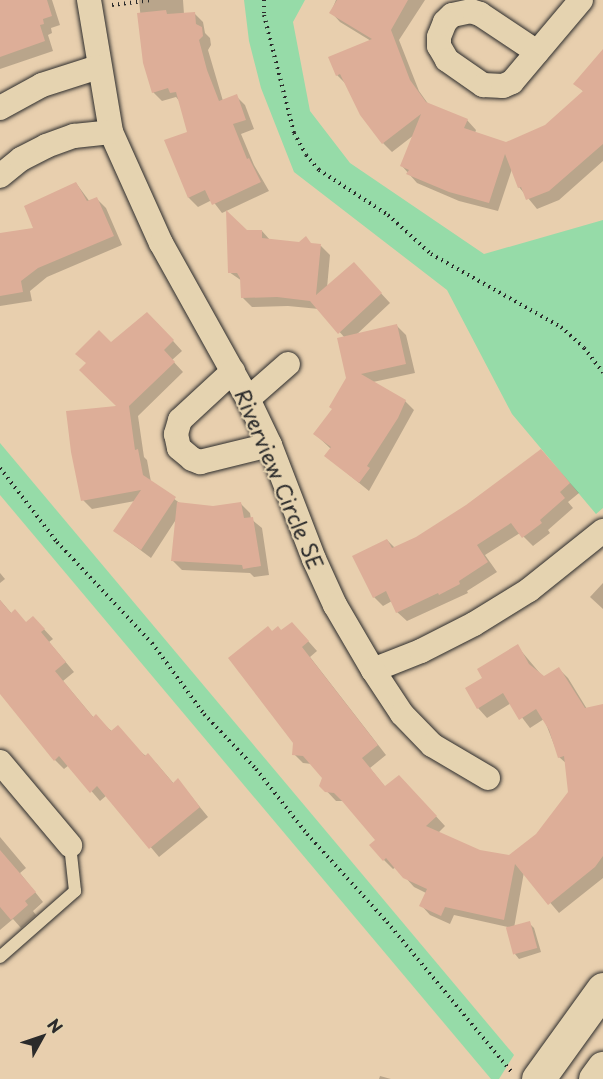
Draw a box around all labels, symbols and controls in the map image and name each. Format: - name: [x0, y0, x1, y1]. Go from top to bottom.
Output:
- street label: Riverview Circle SE: [230, 384, 330, 574]
- north arrow: [12, 1007, 72, 1067]
- text: N: [43, 1013, 69, 1038]

